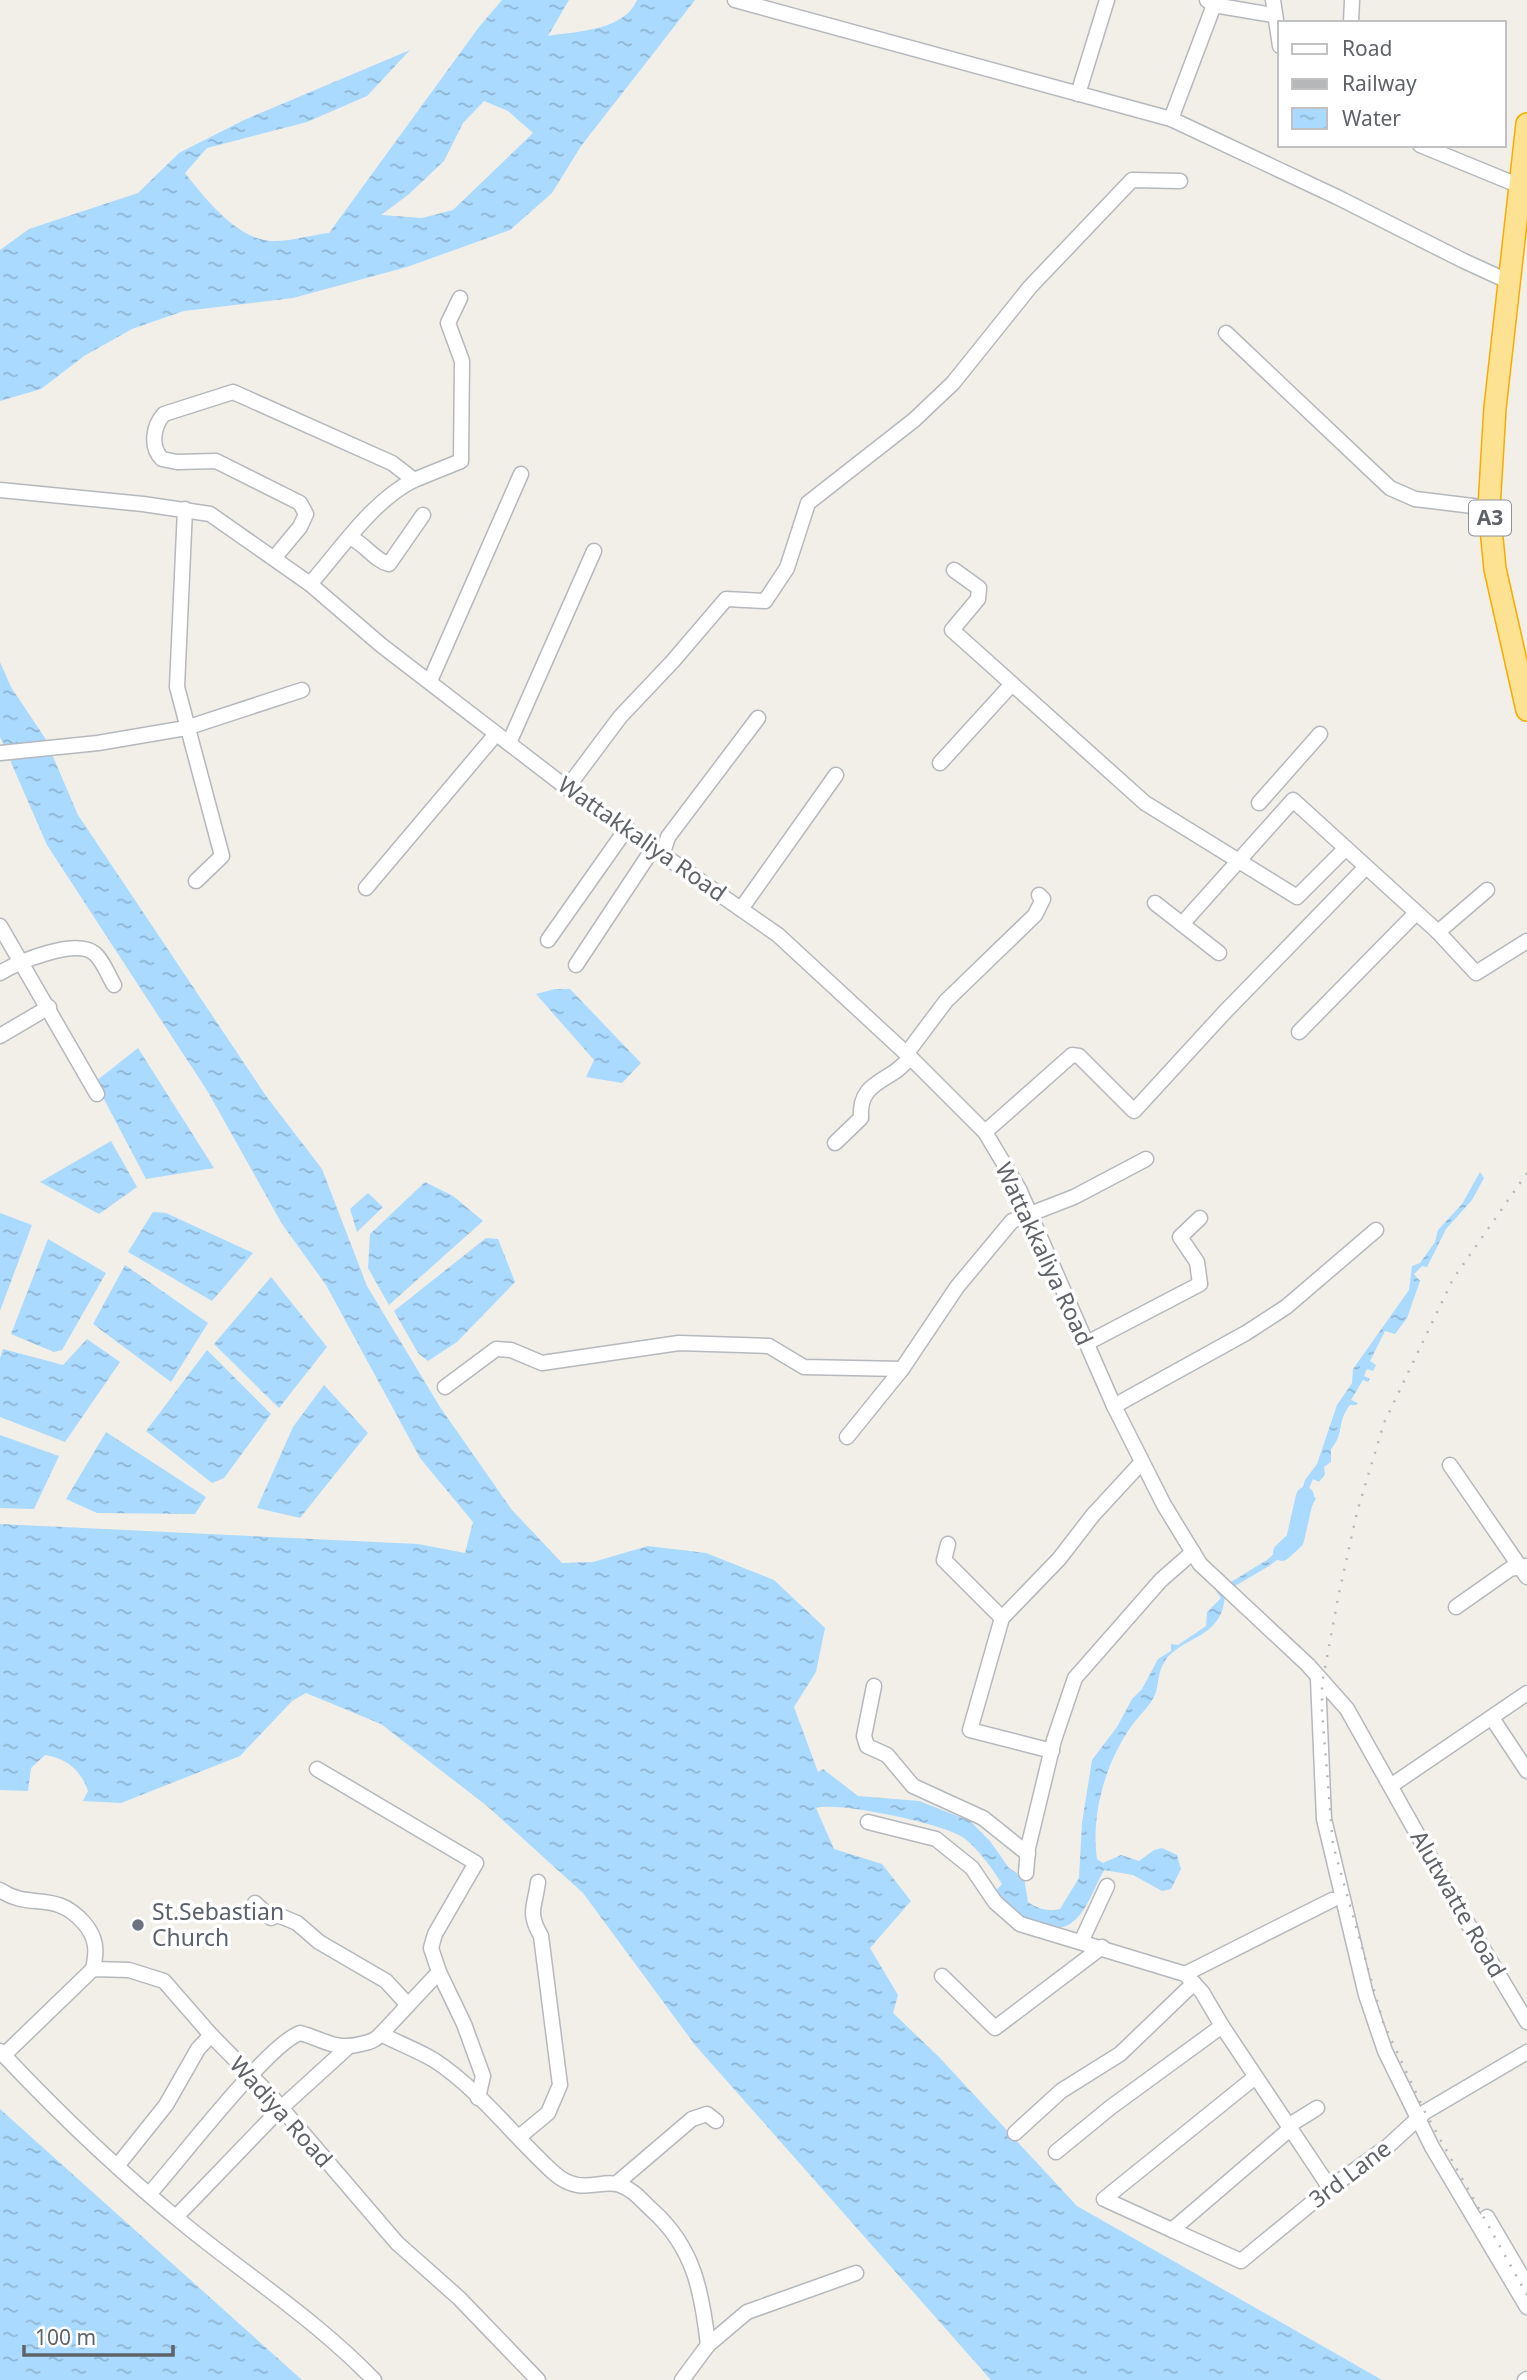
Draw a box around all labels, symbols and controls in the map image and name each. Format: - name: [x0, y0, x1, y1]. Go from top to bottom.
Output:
- legend: [1278, 21, 1506, 147]
- text: Road: [1342, 34, 1392, 62]
- text: Railway: [1342, 69, 1417, 97]
- text: Water: [1342, 104, 1401, 132]
- road number: A3: [1469, 500, 1511, 536]
- street label: Wattakkaliya Road: [552, 768, 733, 908]
- street label: Wattakkaliya Road: [988, 1157, 1101, 1350]
- street label: Alutwatte Road: [1404, 1824, 1514, 1983]
- place label: St.Sebastian Church: [152, 1895, 284, 1953]
- marker: St.Sebastian Church: [130, 1917, 146, 1933]
- street label: Wadiya Road: [223, 2049, 340, 2174]
- street label: 3rd Lane: [1302, 2132, 1397, 2214]
- scale bar: [24, 2314, 173, 2358]
- text: 100 m: [35, 2323, 96, 2351]

